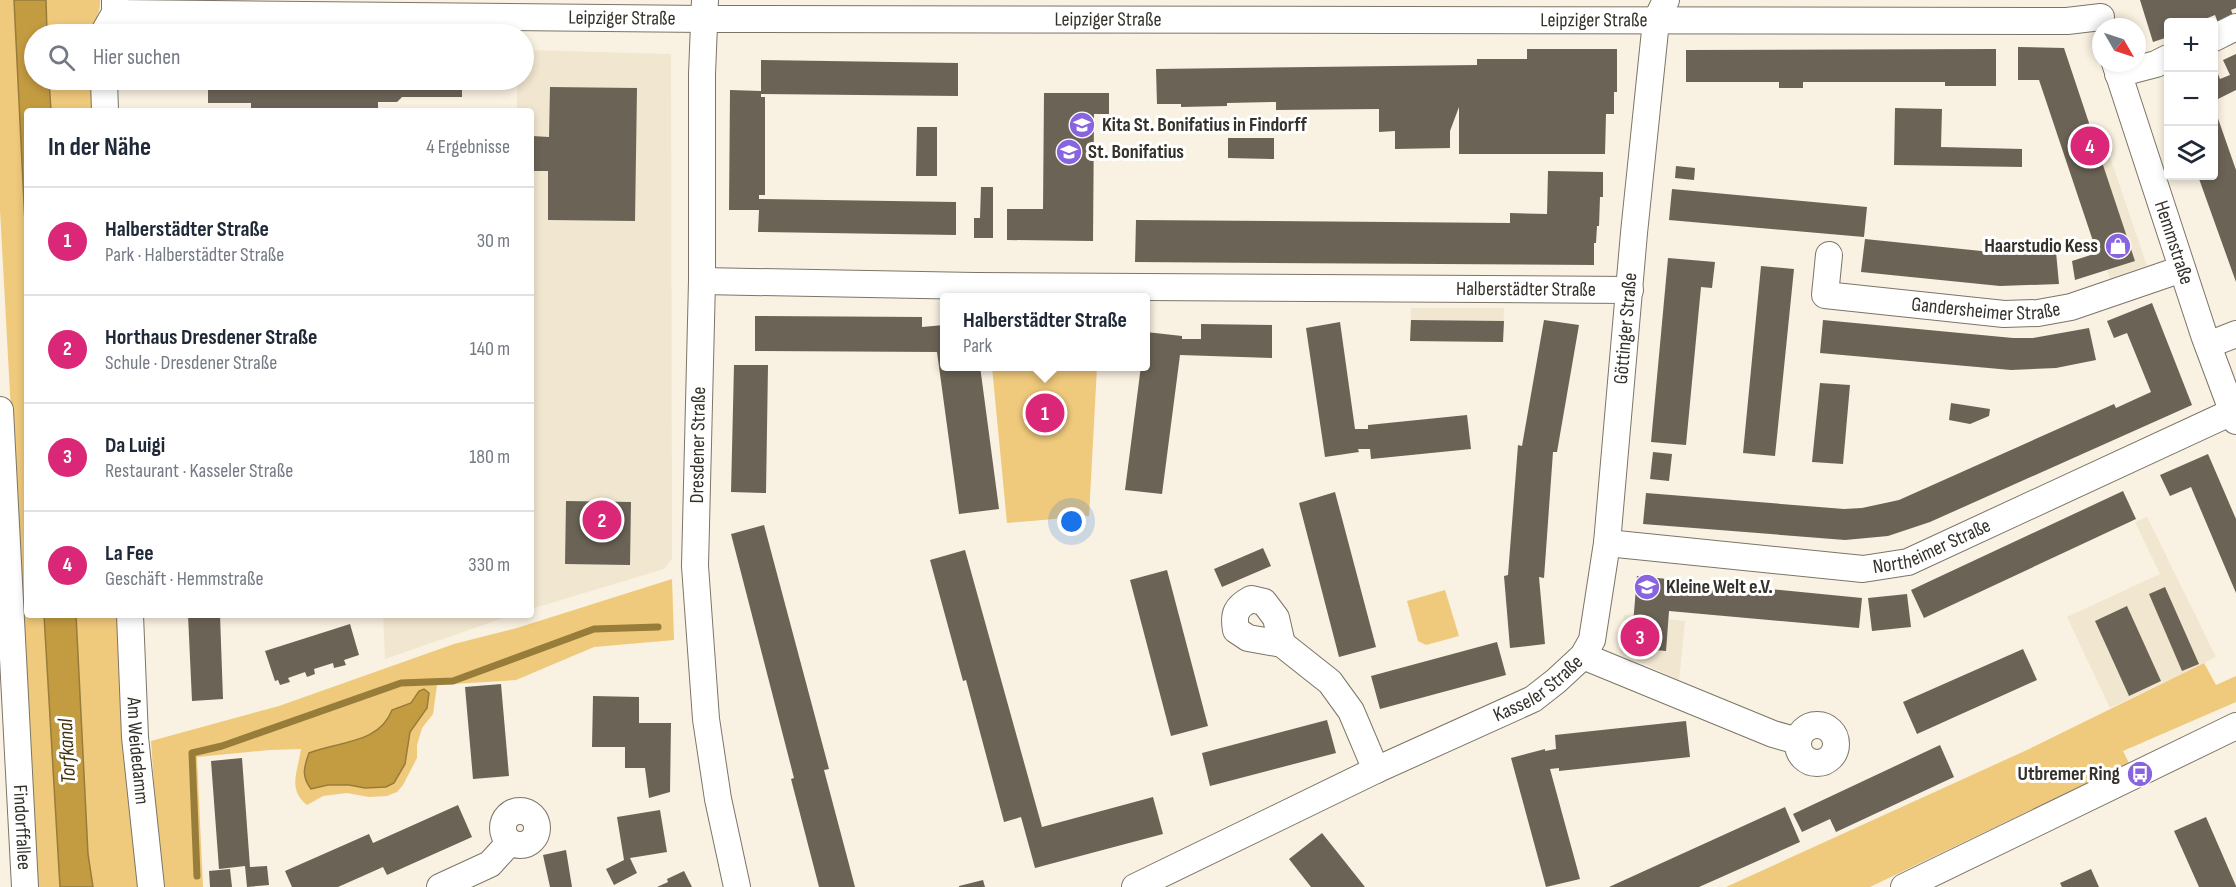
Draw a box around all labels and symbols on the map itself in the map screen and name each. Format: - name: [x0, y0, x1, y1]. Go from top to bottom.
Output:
- street label: Leipziger Straße: [568, 6, 676, 31]
- street label: Leipziger Straße: [1054, 8, 1162, 32]
- street label: Leipziger Straße: [1540, 8, 1648, 32]
- north arrow: [2092, 18, 2146, 72]
- school or university icon: Kita St. Bonifatius in Findorff: [1067, 110, 1097, 140]
- place label: Kita St. Bonifatius in Findorff: [1102, 113, 1307, 137]
- pin: 4: [2070, 124, 2110, 168]
- school or university icon: St. Bonifatius: [1054, 137, 1084, 167]
- place label: St. Bonifatius: [1088, 140, 1184, 164]
- street label: Hemmstraße: [2149, 198, 2199, 288]
- shop icon: Haarstudio Kess: [2103, 231, 2133, 261]
- place label: Haarstudio Kess: [1984, 234, 2098, 258]
- street label: Göttinger Straße: [1609, 272, 1642, 385]
- street label: Halberstädter Straße: [1456, 277, 1596, 302]
- street label: Gandersheimer Straße: [1910, 292, 2062, 326]
- street label: Dresdener Straße: [685, 386, 711, 504]
- pin: 1: [1026, 390, 1064, 436]
- pin: 2: [582, 498, 622, 542]
- your location: [1057, 507, 1086, 536]
- street label: Northeimer Straße: [1871, 513, 1994, 579]
- school or university icon: Kleine Welt e.V.: [1632, 572, 1662, 602]
- place label: Kleine Welt e.V.: [1666, 575, 1773, 599]
- pin: 3: [1620, 614, 1660, 660]
- street label: Kasseler Straße: [1490, 650, 1588, 727]
- street label: Am Weidedamm: [121, 696, 154, 806]
- water label: Torfkanal: [53, 717, 81, 784]
- bus stop icon: Utbremer Ring: [2125, 759, 2155, 789]
- place label: Utbremer Ring: [2018, 762, 2121, 786]
- street label: Findorffallee: [8, 784, 36, 871]

